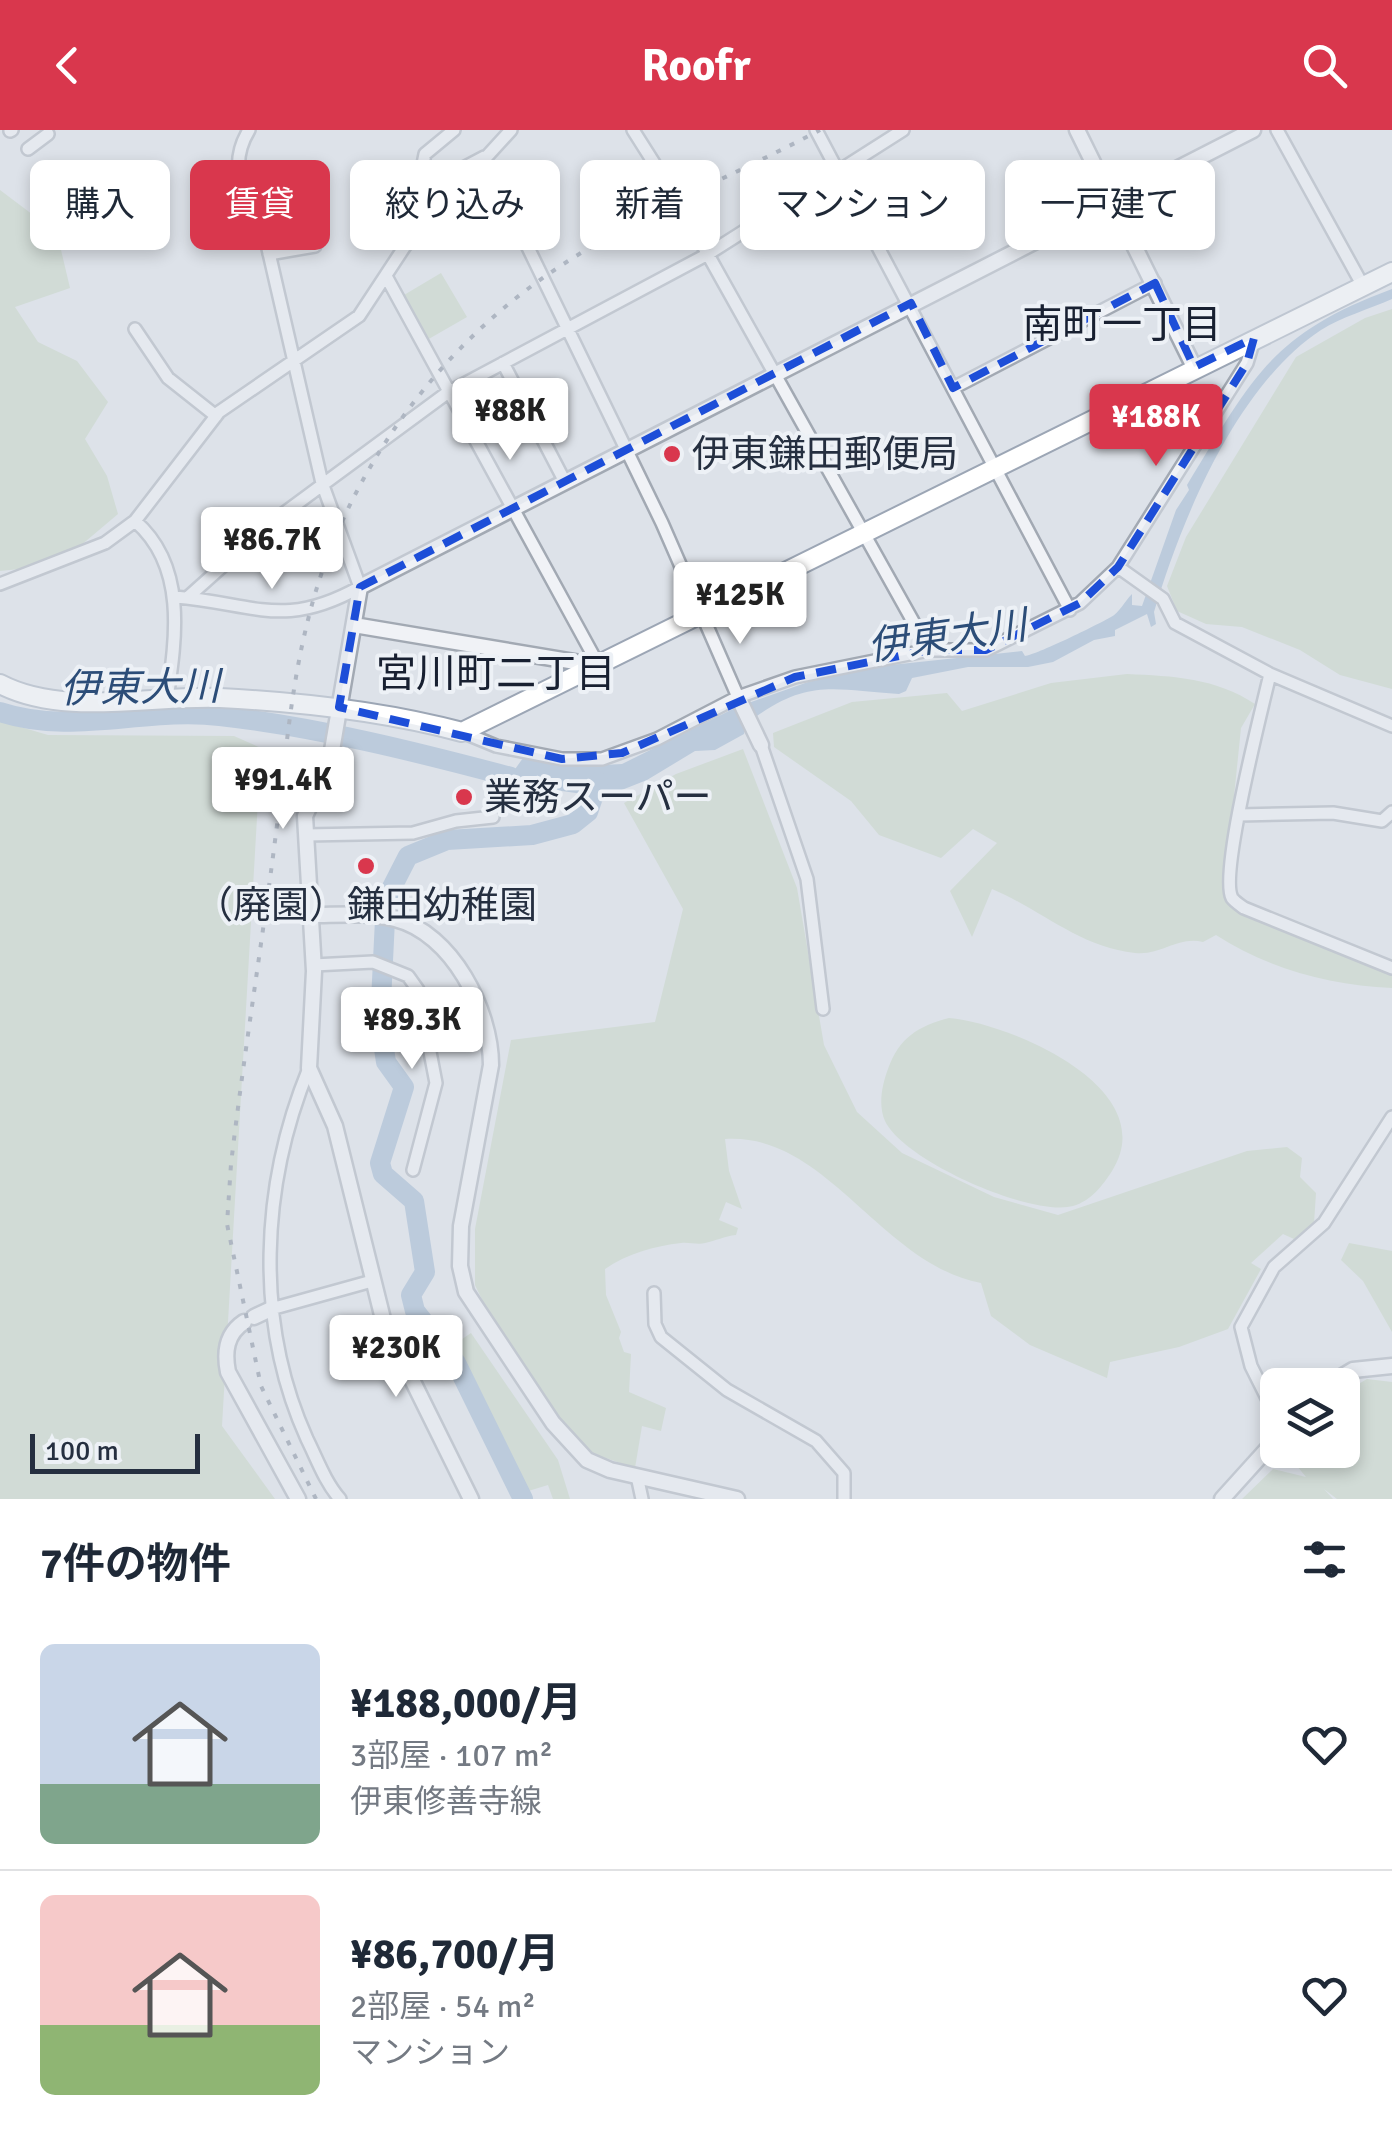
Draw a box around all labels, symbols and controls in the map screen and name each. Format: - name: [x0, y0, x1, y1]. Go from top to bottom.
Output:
- icon: back: [40, 38, 95, 93]
- text: Roofr: [641, 38, 751, 93]
- icon: search: [1297, 38, 1352, 93]
- chip: 購入: [30, 160, 170, 250]
- chip: 賃貸: [190, 160, 330, 250]
- chip: 絞り込み: [350, 160, 560, 250]
- chip: 新着: [580, 160, 720, 250]
- chip: マンション: [740, 160, 985, 250]
- chip: 一戸建て: [1005, 160, 1215, 250]
- district label: 南町一丁目: [1022, 300, 1222, 350]
- pin: ¥88K: [451, 378, 569, 463]
- pin: ¥188K: [1086, 384, 1226, 469]
- text: ¥88K: [474, 391, 546, 430]
- text: ¥188K: [1112, 397, 1200, 436]
- place label: 伊東鎌田郵便局: [692, 431, 958, 478]
- marker: 伊東鎌田郵便局: [661, 443, 683, 465]
- pin: ¥86.7K: [191, 507, 353, 592]
- text: ¥86.7K: [223, 520, 321, 559]
- pin: ¥125K: [670, 562, 810, 647]
- text: ¥125K: [696, 575, 784, 614]
- water label: 伊東大川: [864, 600, 1034, 672]
- district label: 宮川町二丁目: [376, 649, 616, 699]
- water label: 伊東大川: [60, 662, 224, 714]
- pin: ¥91.4K: [202, 747, 364, 832]
- text: ¥91.4K: [234, 760, 332, 799]
- place label: 業務スーパー: [484, 774, 712, 821]
- marker: 業務スーパー: [453, 786, 475, 808]
- marker: （廃園）鎌田幼稚園: [355, 855, 377, 877]
- place label: （廃園）鎌田幼稚園: [195, 882, 537, 929]
- pin: ¥89.3K: [331, 987, 493, 1072]
- text: ¥89.3K: [363, 1000, 461, 1039]
- pin: ¥230K: [326, 1315, 466, 1400]
- text: ¥230K: [352, 1328, 440, 1367]
- map controls: [1260, 1368, 1360, 1468]
- button: layers: [1260, 1368, 1360, 1468]
- scale bar: [30, 1429, 200, 1474]
- text: 100 m: [45, 1434, 119, 1468]
- icon: filters: [1297, 1532, 1352, 1587]
- text: 7件の物件: [40, 1539, 231, 1590]
- text: ¥188,000/月: [350, 1678, 582, 1729]
- icon: home: [120, 1684, 240, 1804]
- icon: heart: [1297, 1717, 1352, 1772]
- text: 3部屋 · 107 m²: [350, 1736, 553, 1775]
- text: 伊東修善寺線: [350, 1782, 542, 1821]
- text: ¥86,700/月: [350, 1929, 559, 1980]
- icon: home: [120, 1935, 240, 2055]
- icon: heart: [1297, 1968, 1352, 2023]
- text: 2部屋 · 54 m²: [350, 1987, 536, 2026]
- text: マンション: [350, 2033, 510, 2072]

